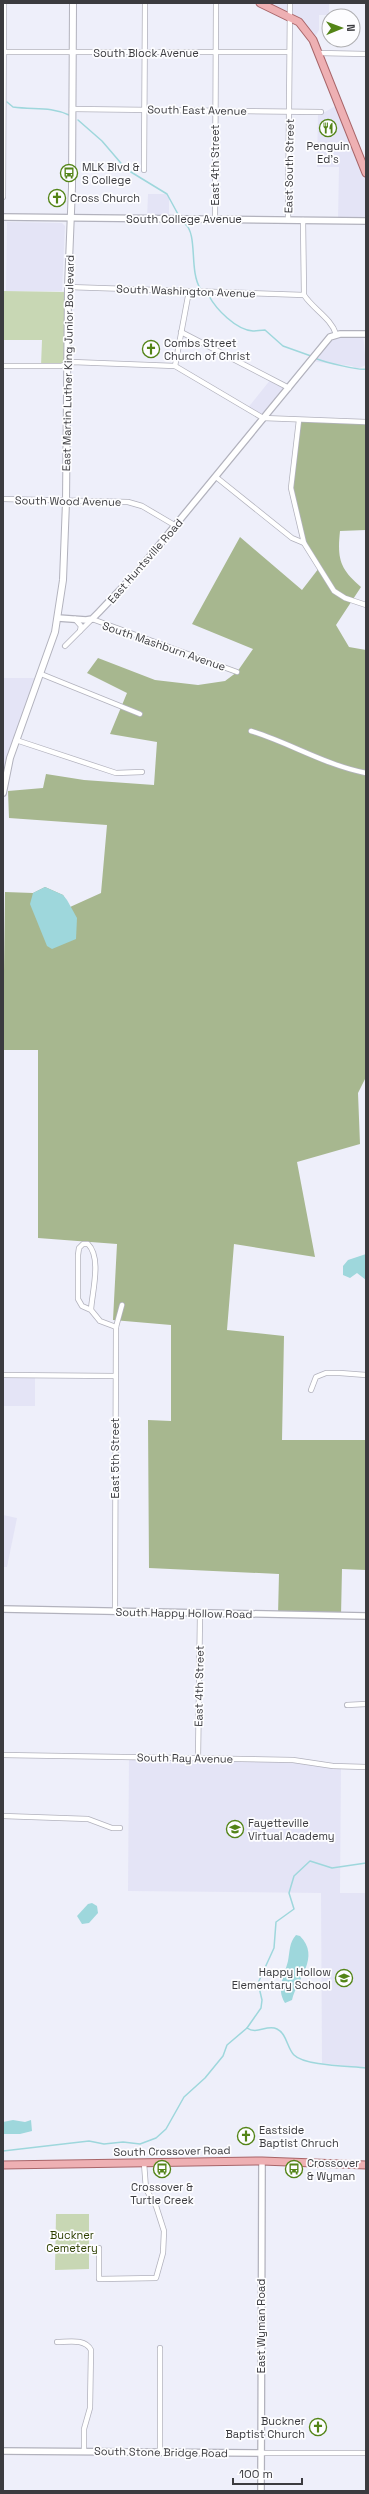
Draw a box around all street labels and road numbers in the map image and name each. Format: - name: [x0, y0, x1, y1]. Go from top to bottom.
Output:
- street label: South Block Avenue: [93, 46, 199, 60]
- street label: South East Avenue: [147, 102, 247, 118]
- street label: East South Street: [281, 119, 297, 213]
- street label: East 4th Street: [208, 124, 222, 206]
- street label: South College Avenue: [126, 212, 242, 226]
- street label: East Martin Luther King Junior Boulevard: [59, 255, 77, 471]
- street label: South Washington Avenue: [116, 282, 256, 300]
- street label: South Wood Avenue: [15, 493, 121, 509]
- street label: East Huntsville Road: [104, 516, 186, 606]
- street label: South Mashburn Avenue: [101, 618, 227, 674]
- street label: East 5th Street: [108, 1418, 122, 1498]
- street label: South Happy Hollow Road: [115, 1605, 253, 1621]
- street label: East 4th Street: [191, 1645, 207, 1727]
- street label: South Ray Avenue: [137, 1750, 233, 1766]
- street label: South Crossover Road: [113, 2143, 231, 2159]
- street label: East Wyman Road: [254, 2279, 268, 2373]
- street label: South Stone Bridge Road: [94, 2444, 228, 2460]

